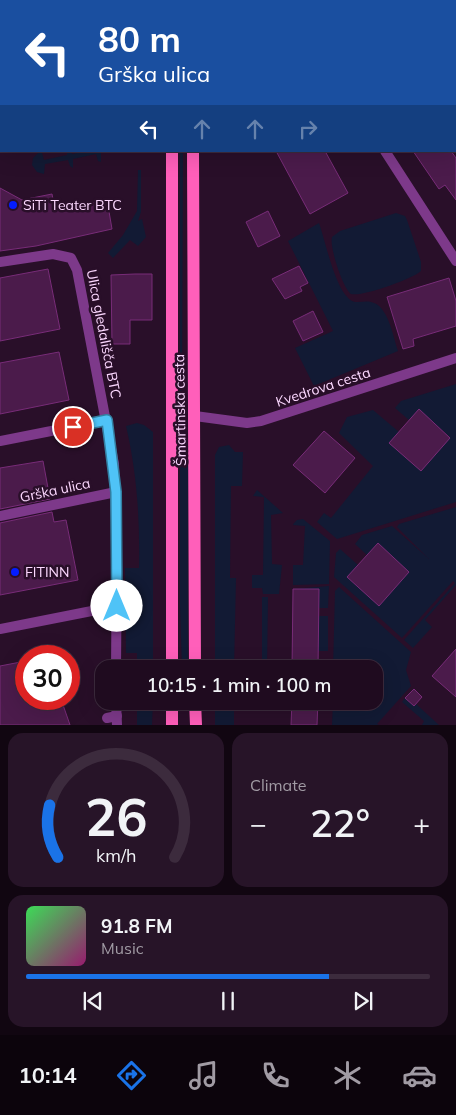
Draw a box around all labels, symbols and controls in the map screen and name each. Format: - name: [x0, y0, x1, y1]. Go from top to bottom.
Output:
- text: 80 m: [98, 17, 181, 61]
- icon: left: [15, 20, 80, 85]
- text: Grška ulica: [98, 60, 210, 88]
- icon: left: [135, 115, 163, 143]
- icon: ahead: [188, 115, 216, 143]
- icon: ahead: [241, 115, 269, 143]
- icon: right: [294, 115, 322, 143]
- place label: SiTi Teater BTC: [23, 196, 122, 214]
- marker: SiTi Teater BTC: [7, 199, 19, 211]
- street label: Ulica gledališča BTC: [83, 268, 125, 400]
- street label: Šmartinska cesta: [170, 354, 190, 466]
- street label: Kvedrova cesta: [273, 363, 373, 411]
- pin: [52, 406, 94, 448]
- icon: arrive: [59, 413, 87, 441]
- street label: Grška ulica: [18, 474, 92, 506]
- place label: FITINN: [25, 563, 70, 581]
- marker: FITINN: [9, 566, 21, 578]
- position arrow: [90, 579, 142, 631]
- speed limit sign: 30: [15, 645, 80, 710]
- text: 10:15 · 1 min · 100 m: [146, 673, 332, 697]
- text: Climate: [250, 775, 306, 795]
- text: 26: [85, 784, 147, 849]
- text: 22°: [310, 799, 370, 847]
- text: −: [250, 806, 267, 841]
- text: +: [413, 806, 430, 841]
- text: km/h: [96, 844, 136, 866]
- text: 91.8 FM: [101, 914, 173, 938]
- text: Music: [101, 938, 144, 958]
- icon: previous: [79, 987, 107, 1015]
- icon: pause: [214, 987, 242, 1015]
- icon: next: [349, 987, 377, 1015]
- icon: directions: [114, 1058, 149, 1093]
- icon: music: [186, 1058, 221, 1093]
- icon: phone: [258, 1058, 293, 1093]
- icon: climate: [330, 1058, 365, 1093]
- icon: car: [402, 1058, 437, 1093]
- text: 10:14: [19, 1061, 77, 1089]

